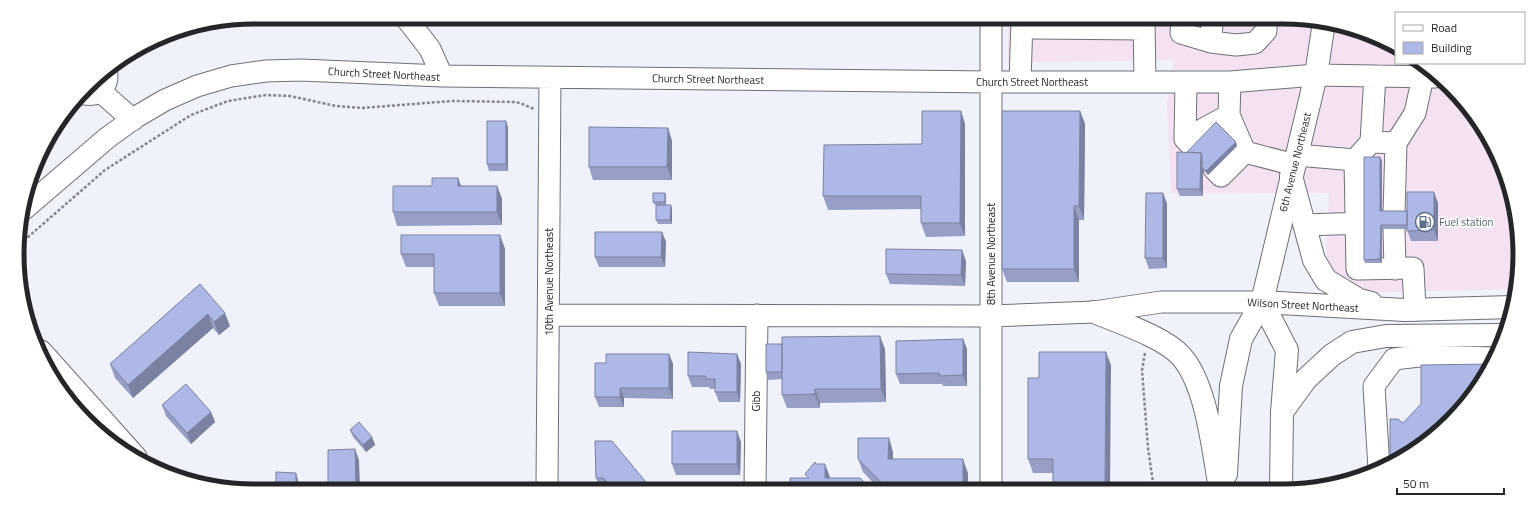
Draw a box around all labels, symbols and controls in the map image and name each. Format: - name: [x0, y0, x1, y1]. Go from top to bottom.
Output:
- legend: [1395, 12, 1525, 64]
- text: Road: [1431, 18, 1457, 37]
- text: Building: [1431, 38, 1472, 57]
- street label: Church Street Northeast: [328, 63, 441, 85]
- street label: Church Street Northeast: [652, 70, 764, 88]
- street label: Church Street Northeast: [976, 74, 1088, 90]
- street label: 6th Avenue Northeast: [1275, 110, 1315, 213]
- street label: 8th Avenue Northeast: [983, 203, 999, 305]
- fuel station icon: Fuel station: [1414, 211, 1436, 233]
- place label: Fuel station: [1439, 214, 1494, 230]
- street label: 10th Avenue Northeast: [541, 228, 557, 336]
- street label: Wilson Street Northeast: [1247, 294, 1359, 316]
- street label: Gibb: [748, 390, 764, 411]
- scale bar: [1397, 470, 1504, 496]
- text: 50 m: [1403, 474, 1429, 493]

